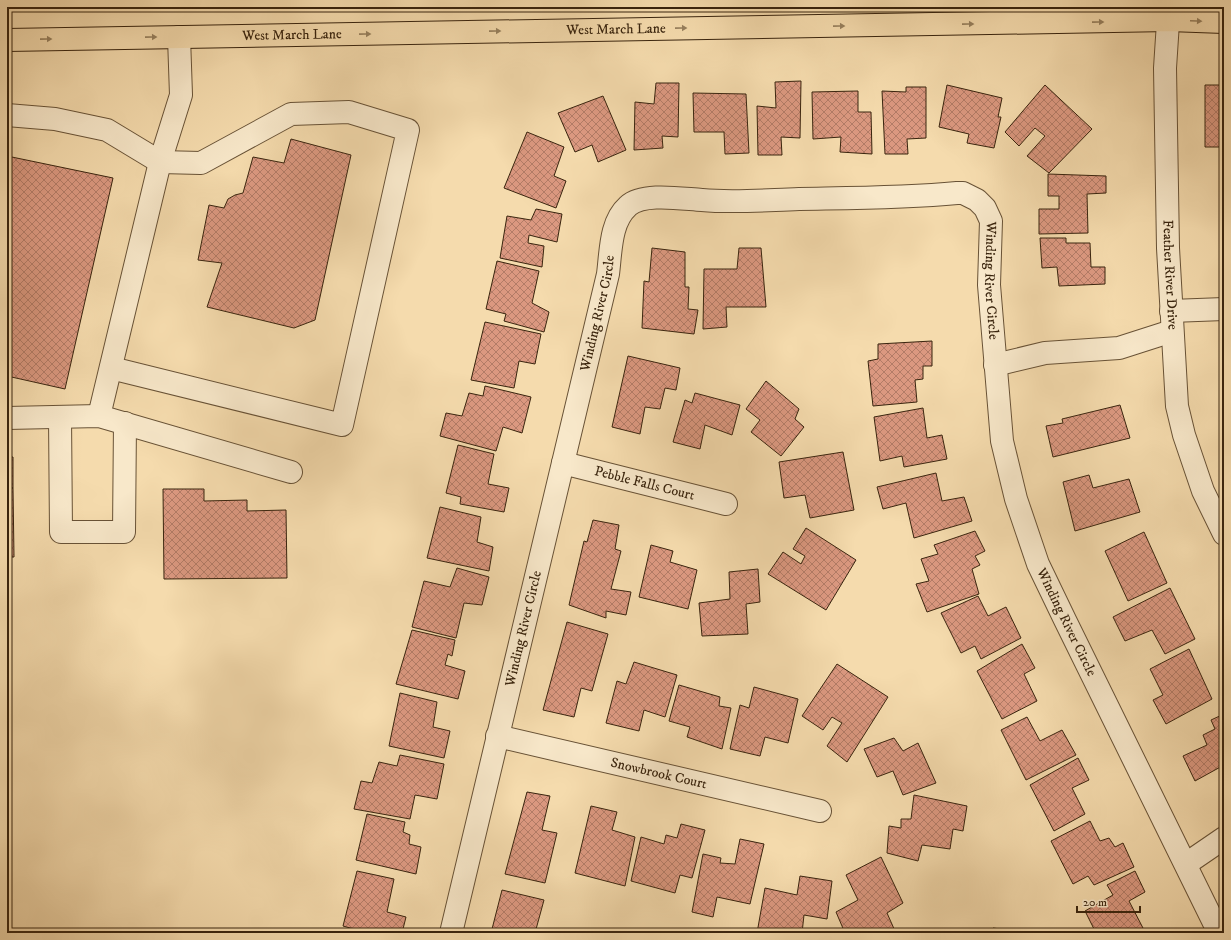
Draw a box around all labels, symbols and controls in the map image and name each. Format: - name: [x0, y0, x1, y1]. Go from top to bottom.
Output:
- one-way arrow: [1092, 18, 1104, 25]
- one-way arrow: [1190, 18, 1203, 24]
- street label: West March Lane: [565, 20, 666, 39]
- one-way arrow: [962, 21, 975, 27]
- one-way arrow: [833, 23, 846, 29]
- street label: West March Lane: [241, 25, 342, 45]
- one-way arrow: [675, 25, 688, 31]
- one-way arrow: [489, 28, 501, 35]
- one-way arrow: [359, 30, 371, 37]
- one-way arrow: [145, 34, 158, 40]
- one-way arrow: [40, 36, 53, 42]
- street label: Winding River Circle: [980, 220, 1003, 341]
- street label: Feather River Drive: [1159, 220, 1182, 330]
- street label: Winding River Circle: [576, 254, 619, 374]
- street label: Pebble Falls Court: [592, 462, 697, 505]
- street label: Winding River Circle: [1032, 564, 1100, 680]
- street label: Winding River Circle: [501, 569, 546, 689]
- street label: Snowbrook Court: [609, 754, 709, 794]
- scale bar: [1077, 888, 1140, 914]
- text: 20 m: [1083, 895, 1107, 910]

